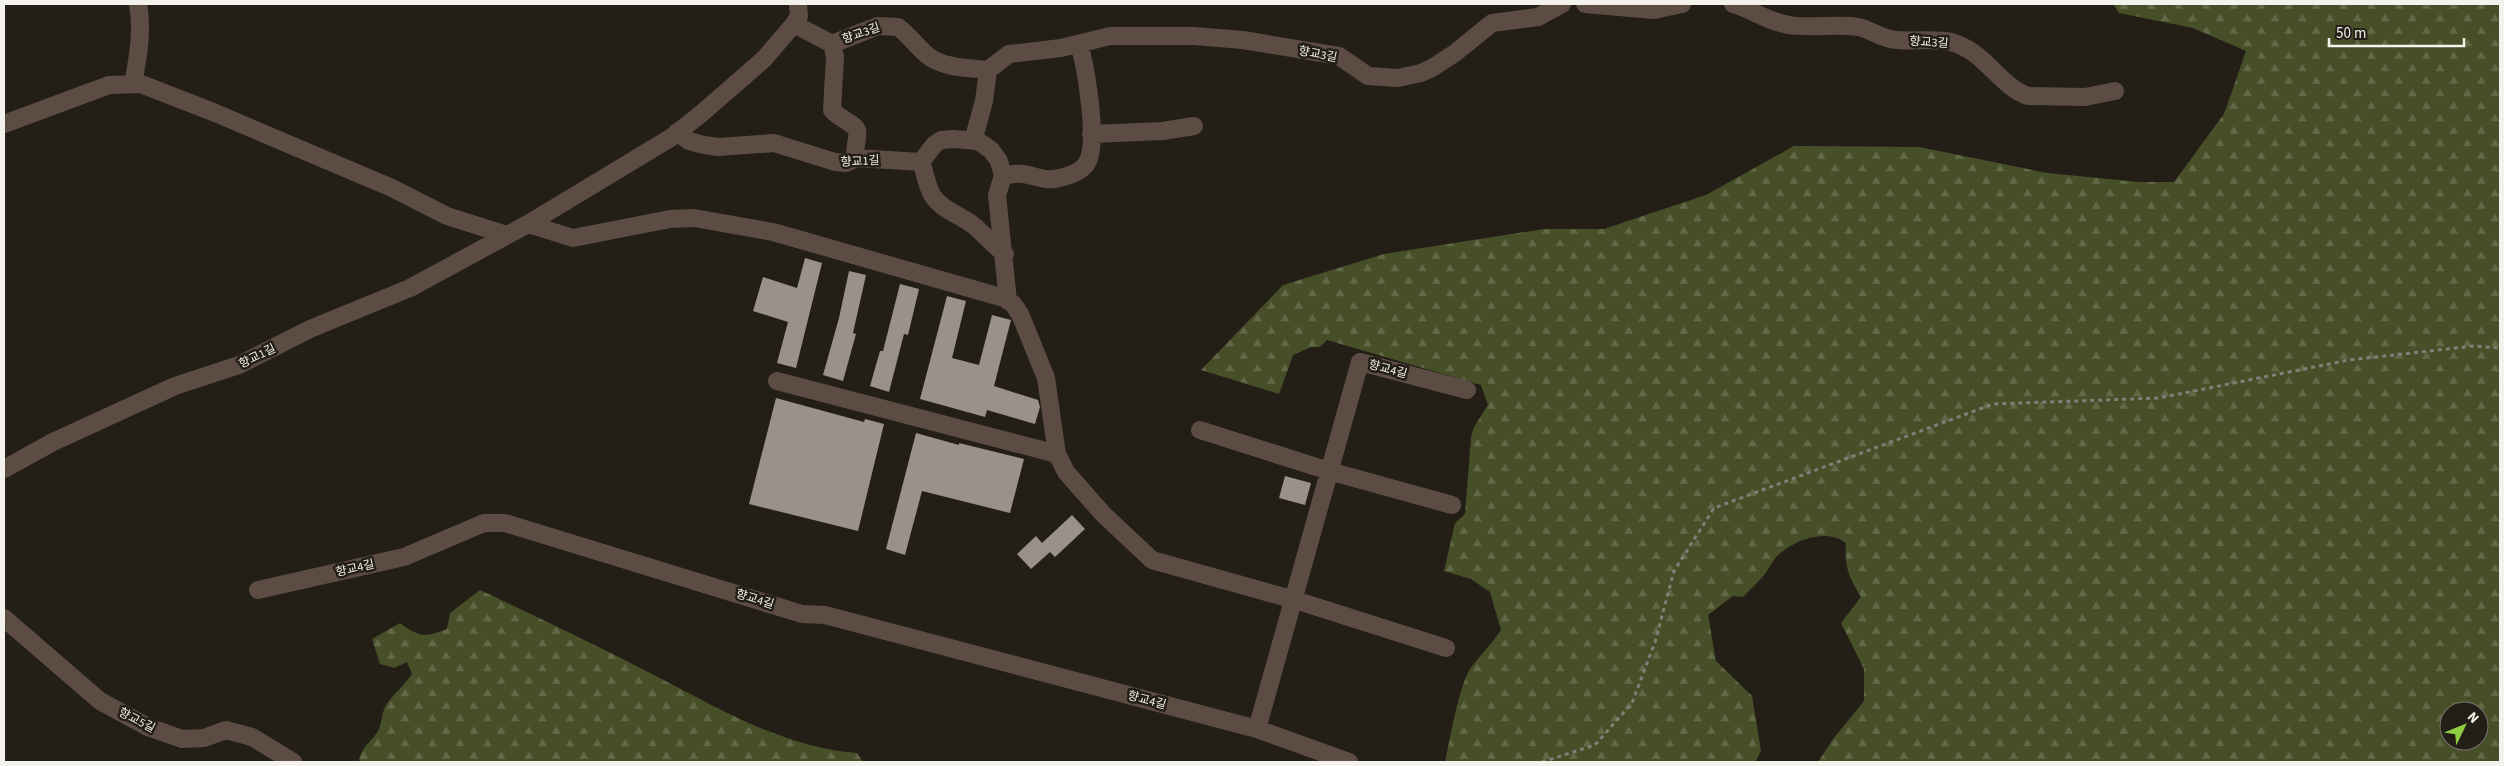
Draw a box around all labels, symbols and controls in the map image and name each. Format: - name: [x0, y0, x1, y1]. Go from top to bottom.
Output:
- scale bar: [2329, 15, 2464, 47]
- street label: 향교3길: [840, 19, 882, 48]
- text: 50 m: [2336, 23, 2366, 44]
- street label: 향교3길: [1909, 33, 1949, 52]
- street label: 향교3길: [1297, 42, 1339, 67]
- street label: 향교1길: [840, 152, 880, 171]
- street label: 향교1길: [236, 340, 279, 373]
- street label: 향교4길: [1367, 356, 1409, 383]
- street label: 향교4길: [334, 556, 376, 581]
- street label: 향교4길: [734, 586, 776, 613]
- street label: 향교4길: [1126, 687, 1168, 714]
- north arrow: [2439, 701, 2489, 751]
- street label: 향교5길: [115, 704, 158, 737]
- text: N: [2462, 708, 2483, 728]

